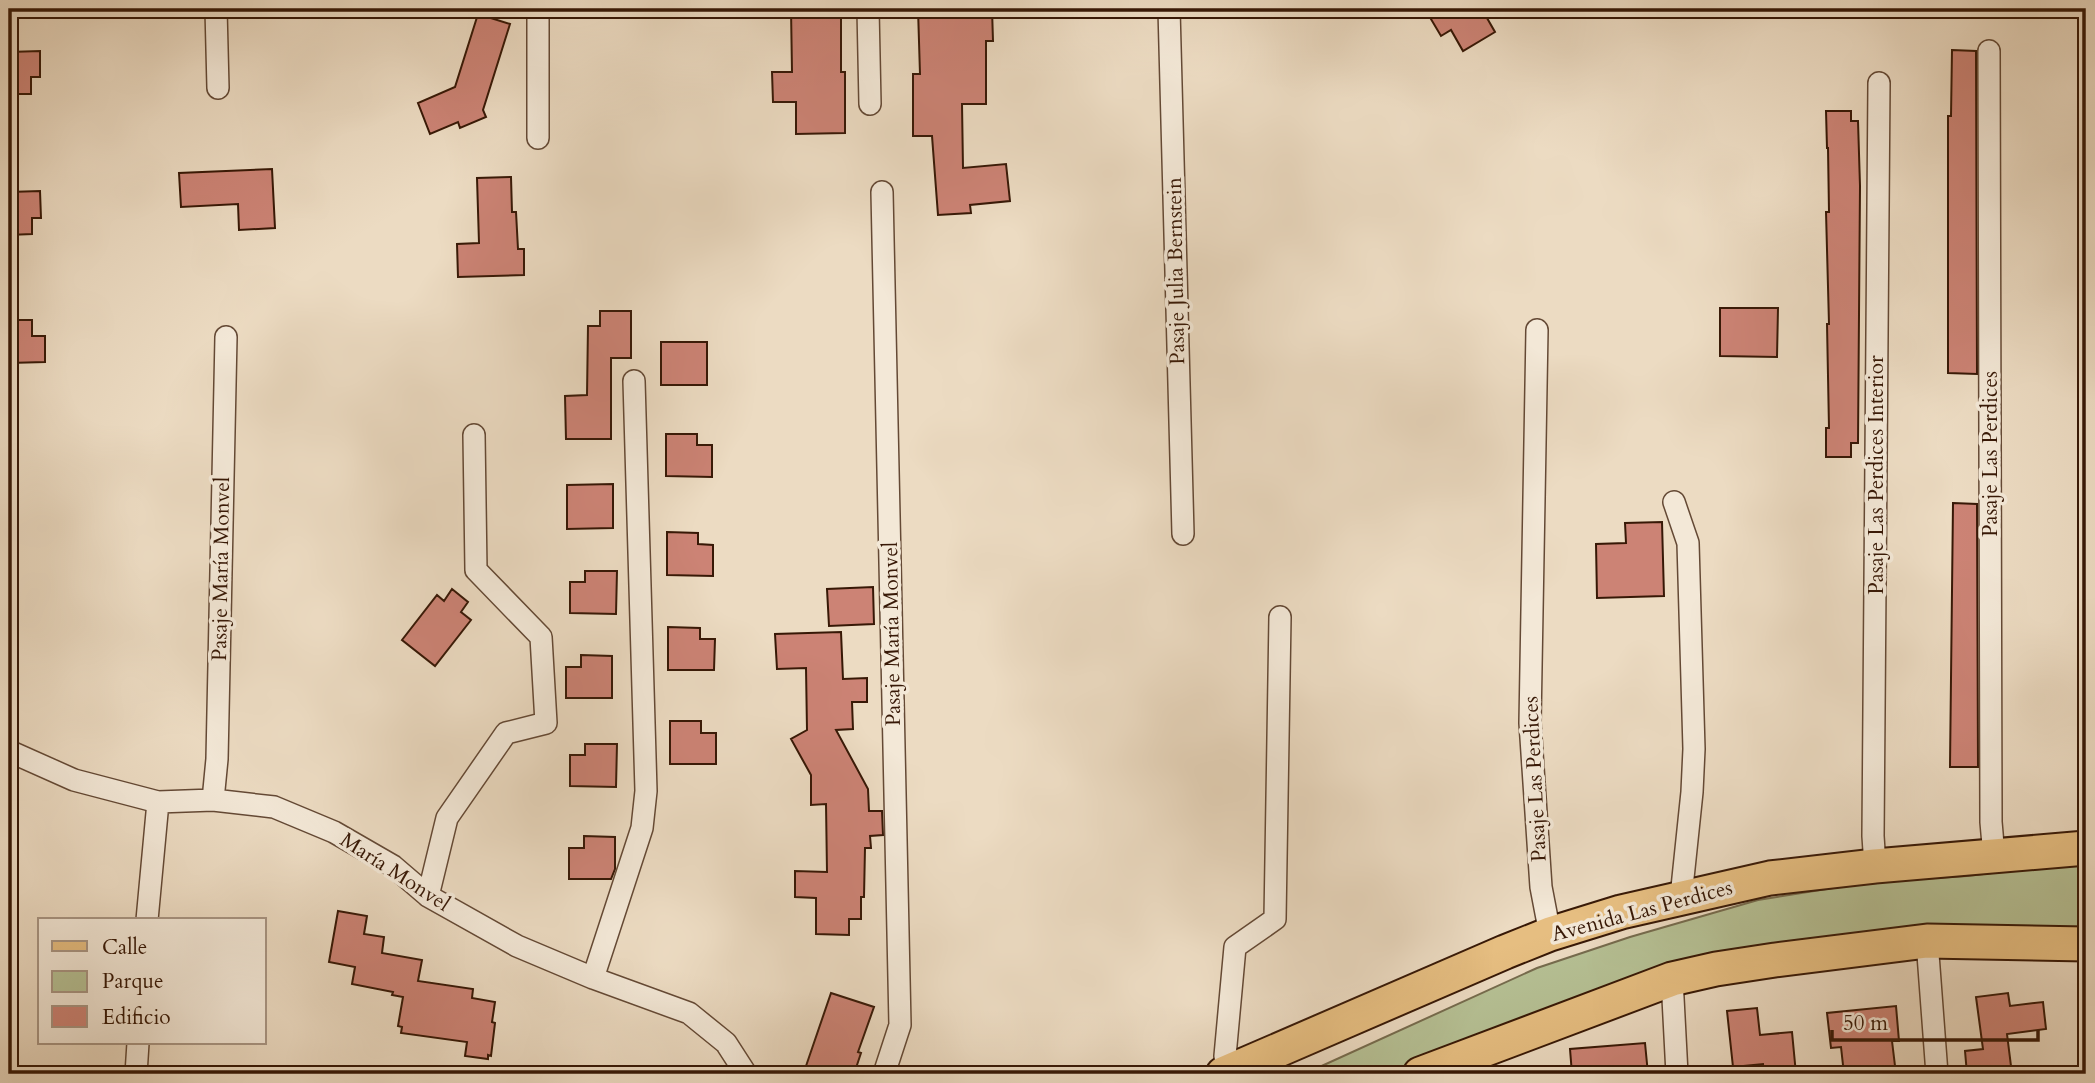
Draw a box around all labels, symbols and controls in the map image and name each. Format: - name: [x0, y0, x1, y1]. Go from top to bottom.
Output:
- street label: Pasaje Julia Bernstein: [1160, 177, 1192, 365]
- street label: Pasaje Las Perdices Interior: [1862, 355, 1891, 595]
- street label: Pasaje Las Perdices: [1976, 371, 2005, 537]
- street label: Pasaje María Monvel: [205, 477, 237, 661]
- street label: Pasaje María Monvel: [876, 542, 908, 726]
- street label: Pasaje Las Perdices: [1516, 695, 1554, 863]
- street label: María Monvel: [334, 826, 456, 918]
- street label: Avenida Las Perdices: [1548, 873, 1736, 949]
- legend: [38, 918, 266, 1044]
- text: Calle: [102, 933, 147, 962]
- text: Parque: [102, 967, 163, 996]
- scale bar: [1832, 999, 2039, 1043]
- text: Edificio: [102, 1003, 171, 1032]
- text: 50 m: [1843, 1009, 1888, 1038]

